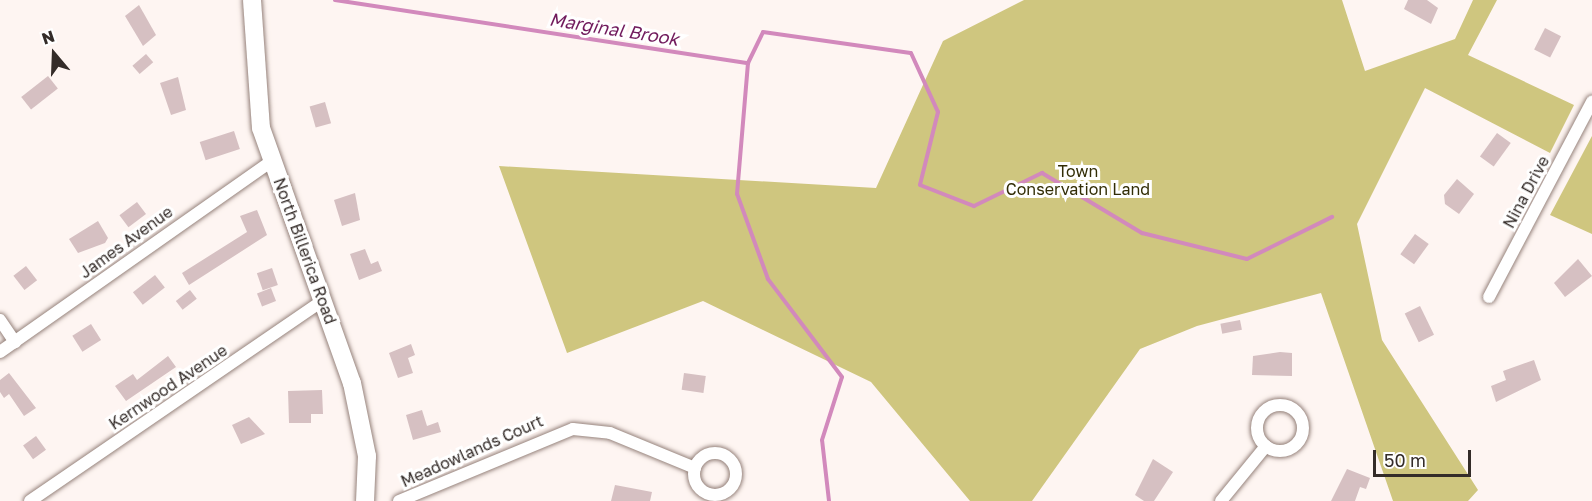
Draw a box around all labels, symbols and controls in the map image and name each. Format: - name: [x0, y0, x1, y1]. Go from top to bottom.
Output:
- water label: Marginal Brook: [548, 8, 680, 50]
- north arrow: [24, 24, 84, 84]
- text: N: [39, 26, 57, 48]
- street label: Nina Drive: [1499, 153, 1553, 231]
- park label: Town Conservation Land: [1006, 161, 1150, 199]
- street label: North Billerica Road: [270, 175, 340, 327]
- street label: James Avenue: [76, 202, 176, 282]
- street label: Kernwood Avenue: [105, 340, 231, 434]
- street label: Meadowlands Court: [398, 411, 546, 491]
- scale bar: [1376, 438, 1474, 476]
- text: 50 m: [1384, 449, 1426, 471]

